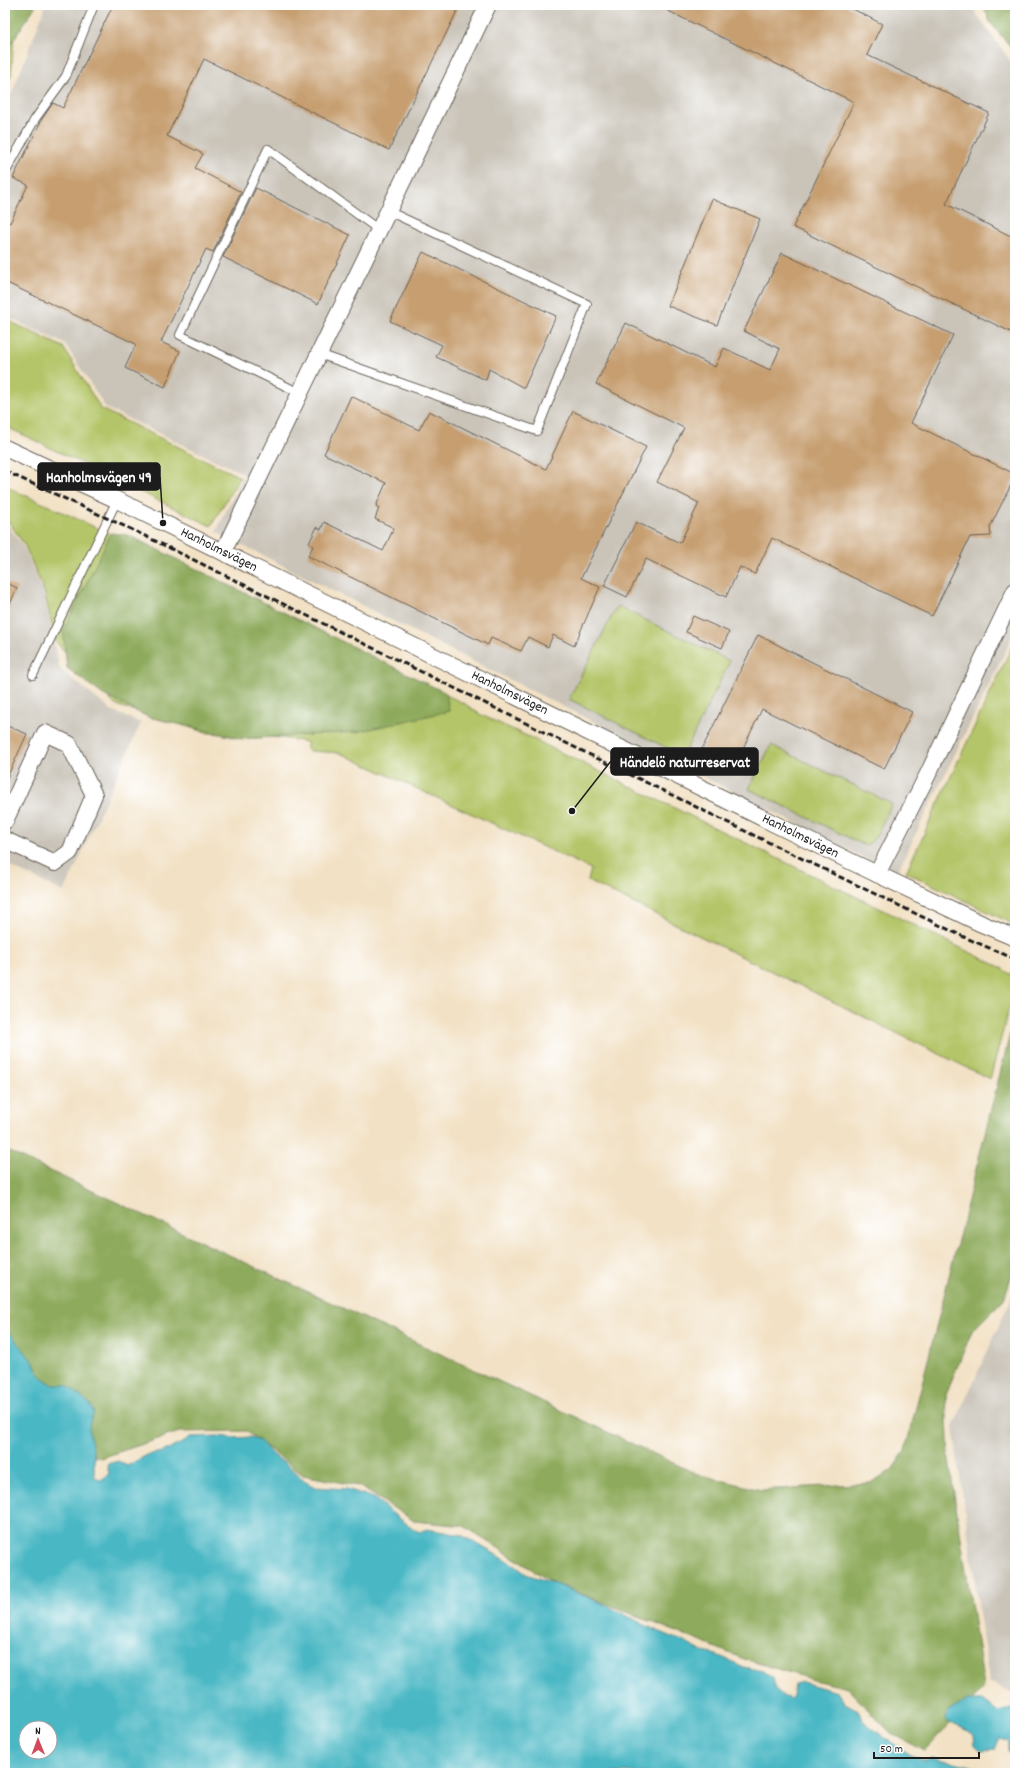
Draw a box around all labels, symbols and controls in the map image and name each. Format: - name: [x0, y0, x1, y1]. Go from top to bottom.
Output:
- callout: Hanholmsvägen 49: [38, 463, 160, 490]
- text: Hanholmsvägen 49: [46, 468, 152, 490]
- street label: Hanholmsvägen: [177, 523, 261, 578]
- street label: Hanholmsvägen: [468, 666, 551, 721]
- callout: Händelö naturreservat: [611, 748, 758, 775]
- text: Händelö naturreservat: [620, 753, 751, 775]
- street label: Hanholmsvägen: [758, 809, 842, 864]
- north arrow: [18, 1720, 58, 1760]
- text: N: [35, 1724, 41, 1740]
- scale bar: [874, 1734, 979, 1760]
- text: 50 m: [880, 1741, 903, 1758]

